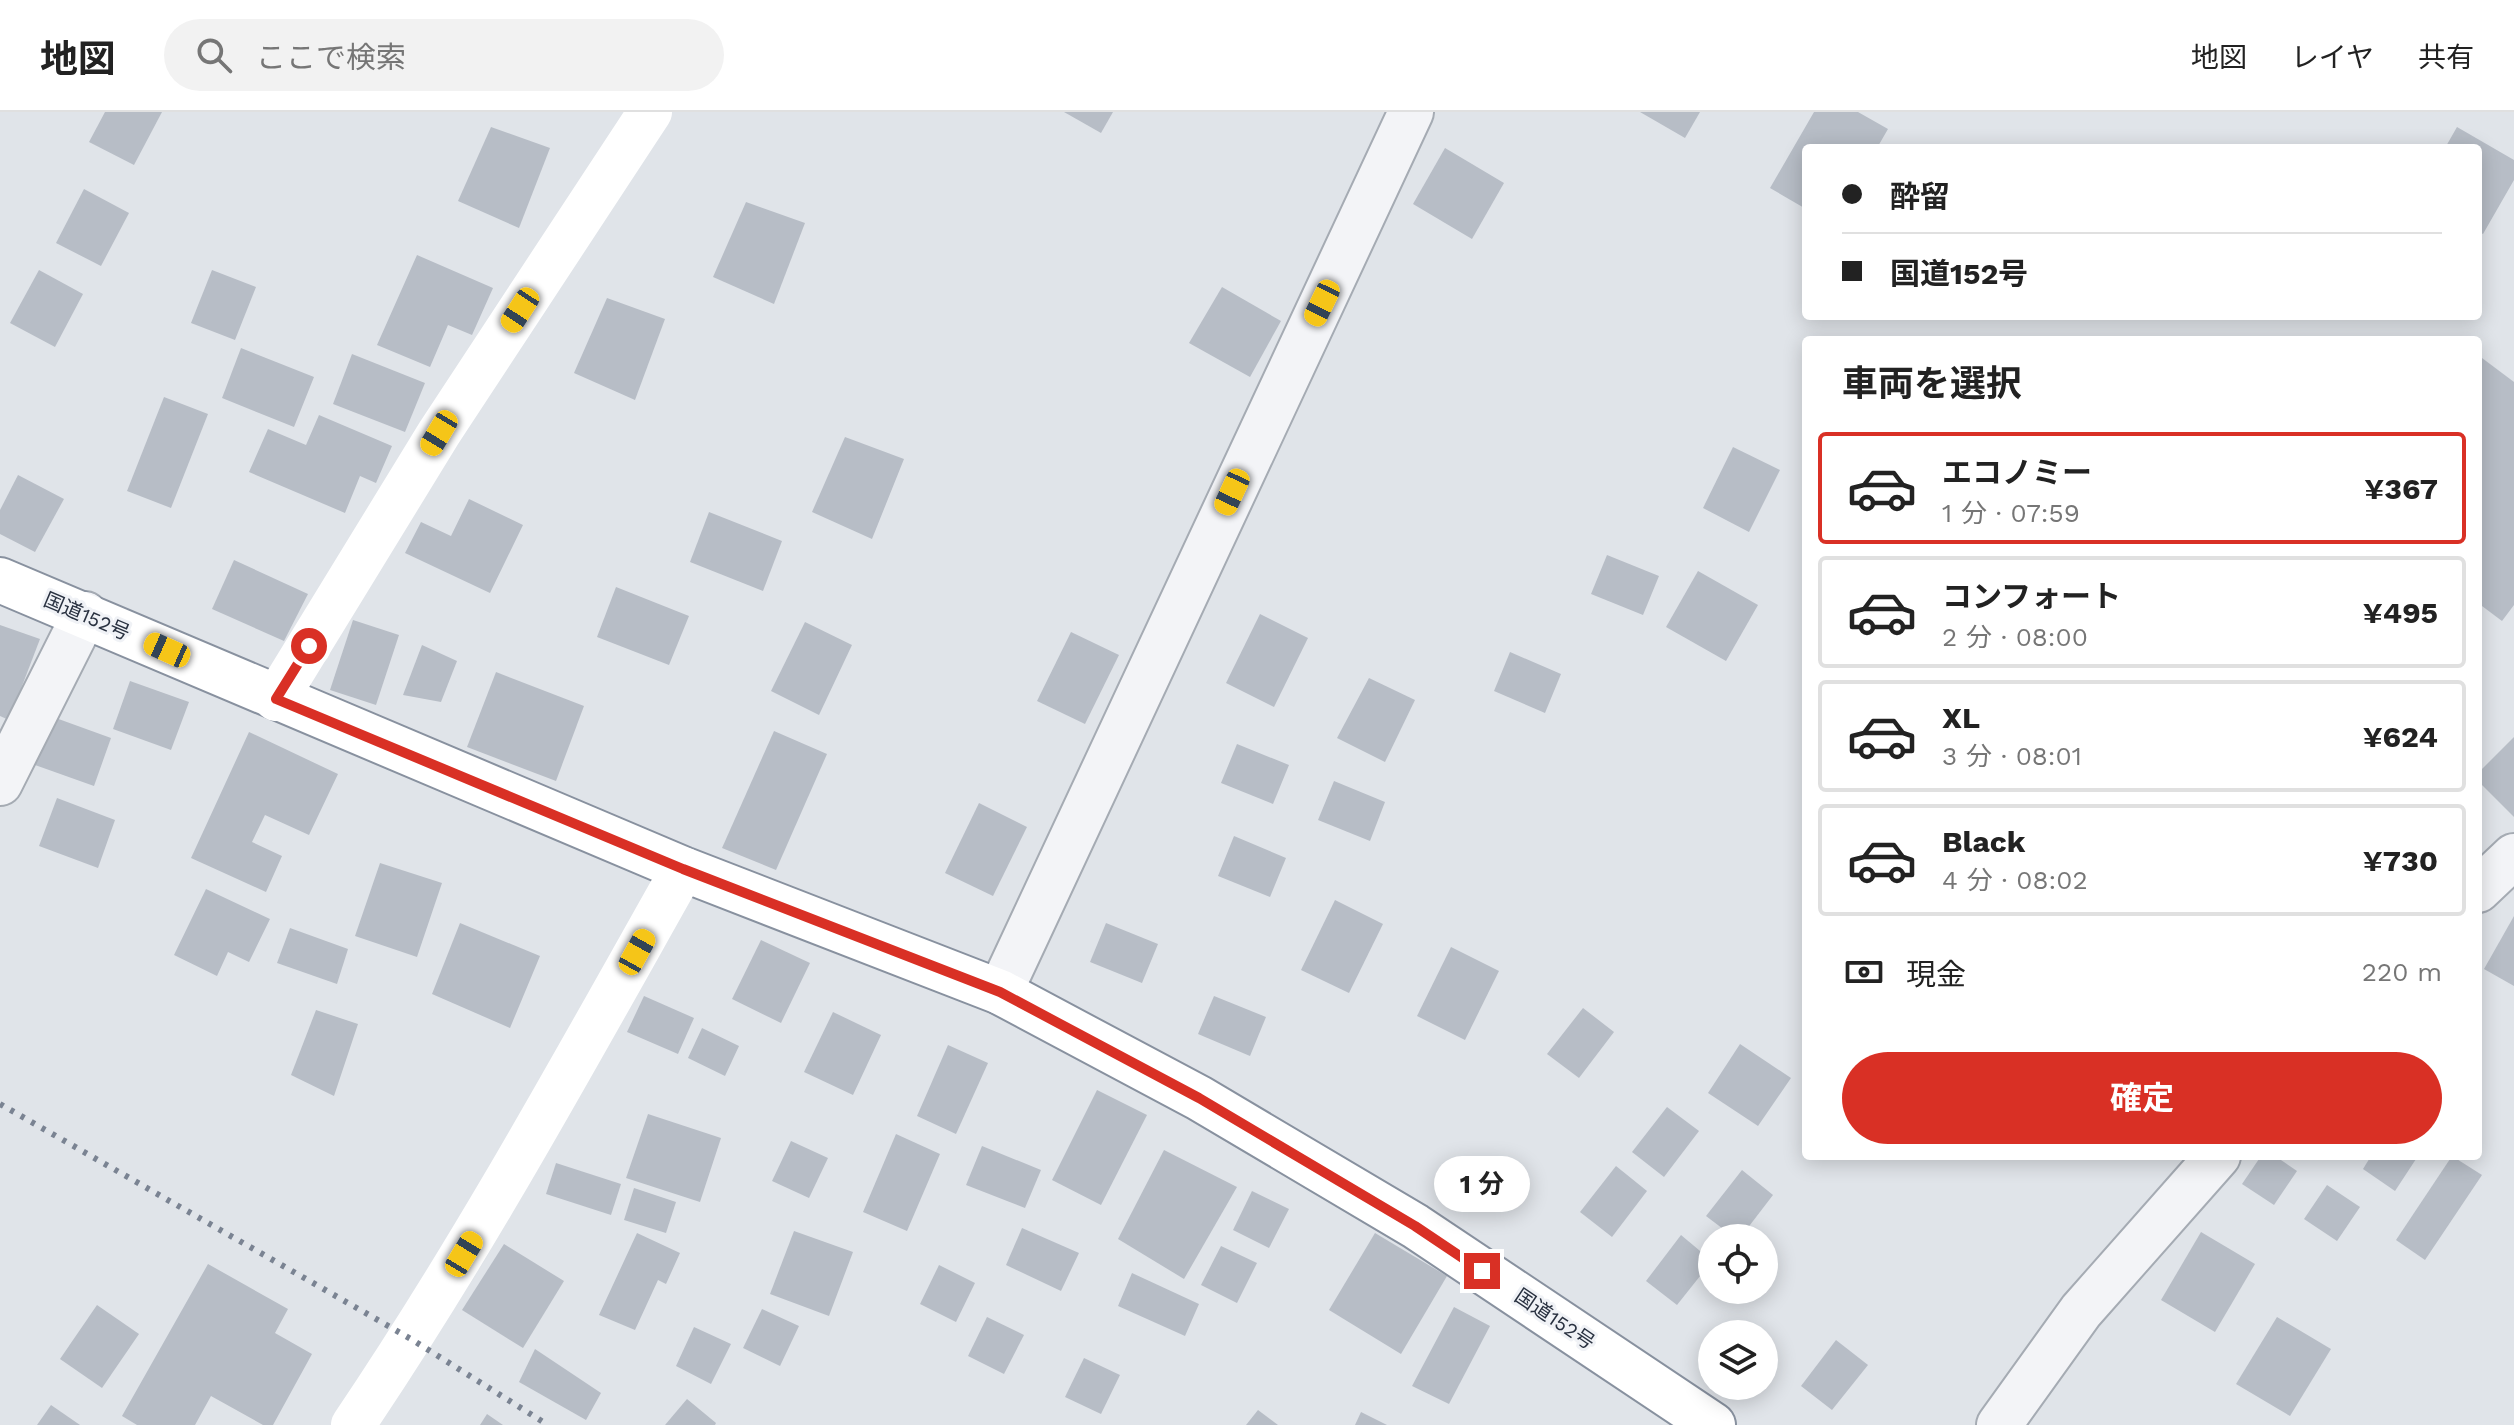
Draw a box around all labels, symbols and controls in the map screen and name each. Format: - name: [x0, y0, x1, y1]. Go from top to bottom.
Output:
- search box: [164, 19, 724, 91]
- icon: search: [192, 33, 236, 77]
- text: 地図: [40, 37, 116, 81]
- text: ここで検索: [256, 40, 406, 75]
- text: 地図: [2191, 41, 2247, 74]
- text: レイヤ: [2291, 41, 2374, 74]
- text: 共有: [2418, 41, 2474, 74]
- text: 酔留: [1890, 179, 1950, 214]
- text: 国道152号: [1890, 256, 2028, 291]
- car: [1301, 276, 1343, 330]
- car: [497, 283, 543, 337]
- text: 車両を選択: [1842, 363, 2022, 405]
- car: [416, 406, 462, 460]
- icon: car: [1846, 452, 1918, 524]
- text: エコノミー: [1942, 455, 2092, 490]
- car: [1211, 465, 1253, 519]
- text: ¥367: [2364, 471, 2438, 506]
- text: 1 分 · 07:59: [1942, 498, 2080, 528]
- icon: car: [1846, 576, 1918, 648]
- text: コンフォート: [1942, 579, 2121, 614]
- street label: 国道152号: [40, 587, 134, 645]
- text: ¥495: [2363, 595, 2438, 630]
- text: 2 分 · 08:00: [1942, 622, 2088, 652]
- route start: [291, 628, 327, 664]
- car: [140, 629, 194, 671]
- icon: car: [1846, 700, 1918, 772]
- text: XL: [1942, 700, 1980, 735]
- text: ¥624: [2363, 719, 2438, 754]
- text: 3 分 · 08:01: [1942, 741, 2082, 771]
- icon: car: [1846, 824, 1918, 896]
- text: Black: [1942, 824, 2026, 859]
- text: ¥730: [2363, 843, 2438, 878]
- text: 4 分 · 08:02: [1942, 865, 2088, 895]
- car: [615, 925, 659, 979]
- icon: cash: [1842, 950, 1886, 994]
- text: 現金: [1906, 957, 1966, 992]
- text: 220 m: [2362, 957, 2442, 987]
- button: 確定: [1842, 1052, 2442, 1144]
- callout: 1 分: [1434, 1155, 1530, 1211]
- text: 1 分: [1460, 1169, 1504, 1199]
- map controls: [1698, 1224, 1778, 1400]
- button: locate: [1698, 1224, 1778, 1304]
- car: [441, 1227, 487, 1281]
- route end: [1464, 1253, 1500, 1289]
- street label: 国道152号: [1511, 1284, 1599, 1354]
- button: layers: [1698, 1320, 1778, 1400]

